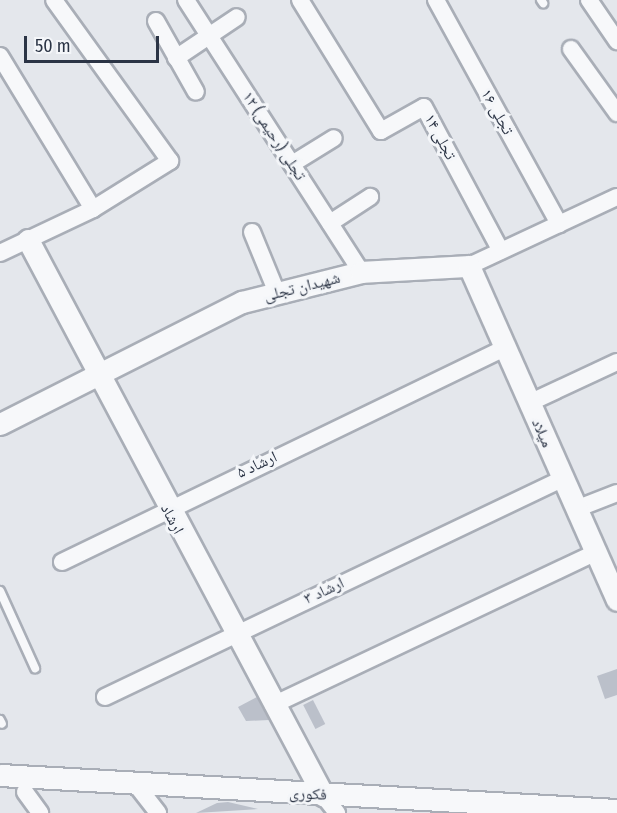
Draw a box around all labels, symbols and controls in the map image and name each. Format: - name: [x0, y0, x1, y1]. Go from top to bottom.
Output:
- scale bar: [27, 24, 162, 62]
- text: 50 m: [35, 35, 71, 57]
- street label: ۱۶ تجلی: [477, 86, 517, 138]
- street label: ۱۲ تجلی (رحیمی): [238, 88, 310, 184]
- street label: تجلی ۱۴: [420, 111, 460, 163]
- street label: شهیدان تجلی: [262, 268, 342, 306]
- street label: میلاد: [527, 416, 557, 450]
- street label: ۵ ارشاد: [234, 447, 280, 483]
- street label: ارشاد: [156, 501, 188, 537]
- street label: ۳ ارشاد: [301, 573, 347, 609]
- street label: فکوری: [289, 783, 327, 805]

